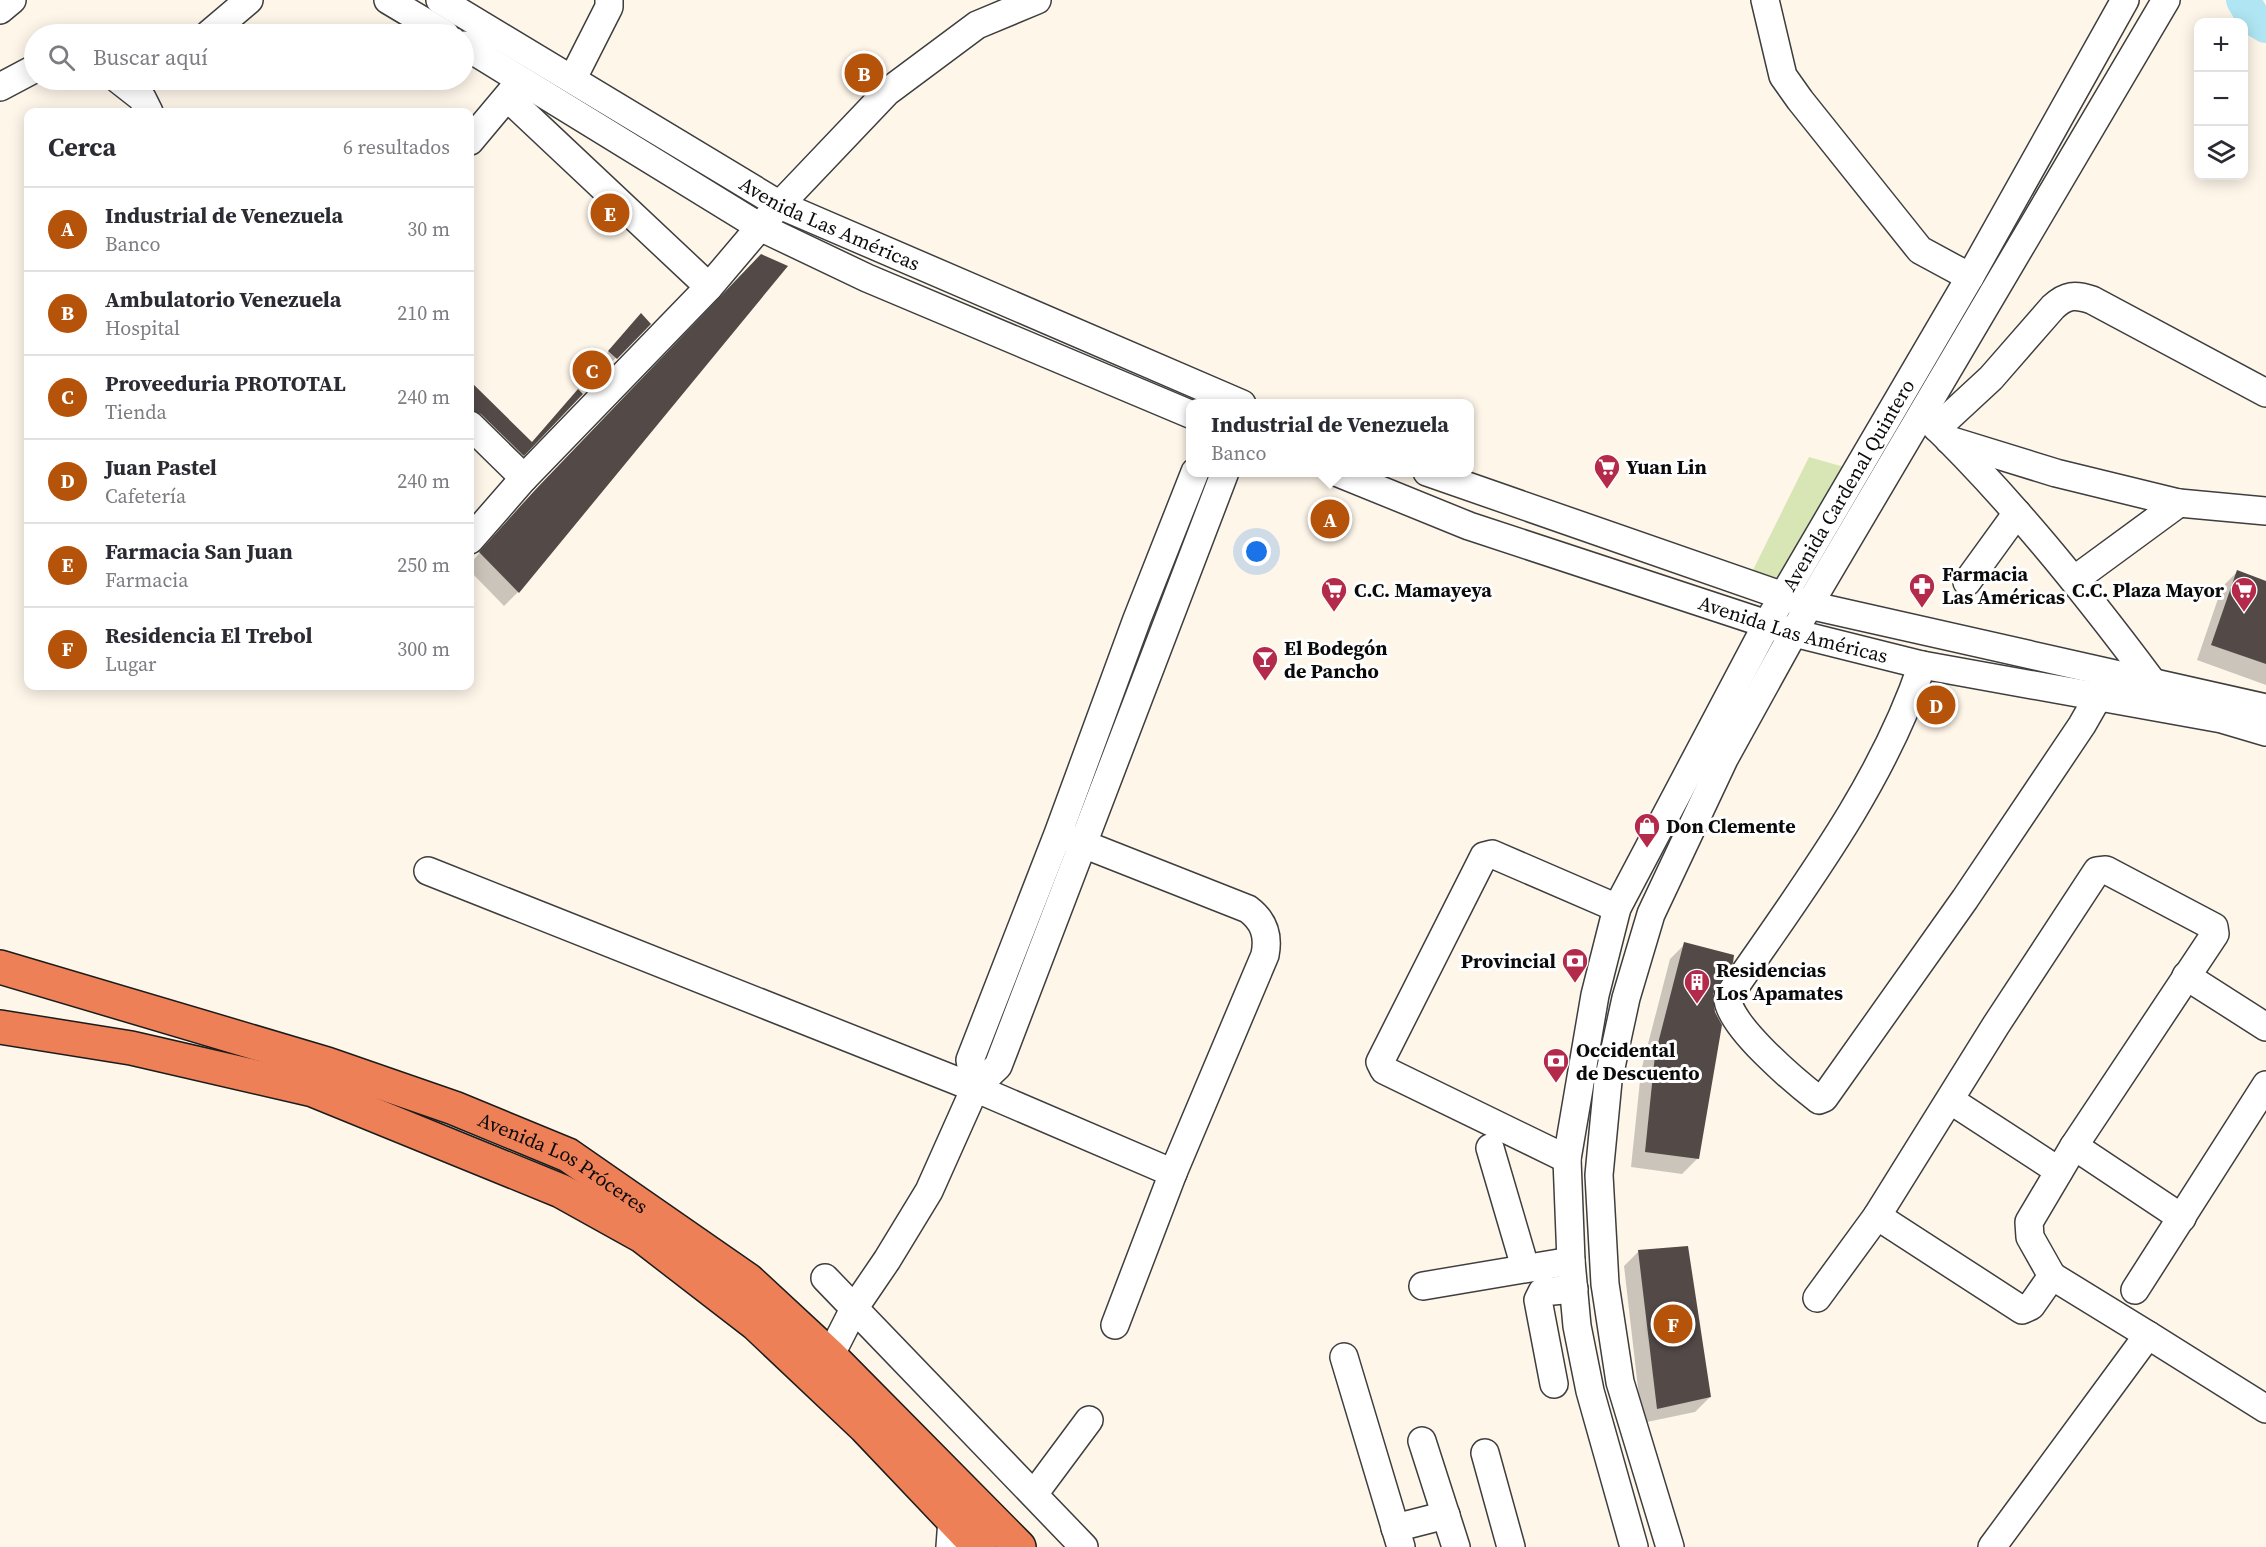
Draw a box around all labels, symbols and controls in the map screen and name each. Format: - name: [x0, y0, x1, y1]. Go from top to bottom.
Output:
- map controls: [2194, 18, 2248, 180]
- button: +: [2194, 18, 2248, 72]
- search box: [24, 24, 474, 90]
- icon: search: [45, 41, 78, 74]
- text: Buscar aquí: [93, 42, 208, 72]
- pin: B: [844, 50, 884, 96]
- button: −: [2194, 72, 2248, 126]
- button: layers: [2194, 126, 2248, 180]
- text: Cerca: [48, 129, 116, 165]
- text: 6 resultados: [343, 133, 450, 161]
- street label: Avenida Las Américas: [734, 170, 924, 278]
- pin: E: [590, 190, 630, 236]
- text: Industrial de Venezuela: [105, 200, 343, 230]
- text: A: [61, 215, 74, 243]
- text: 30 m: [407, 215, 450, 243]
- text: Banco: [105, 230, 161, 258]
- text: Ambulatorio Venezuela: [105, 284, 341, 314]
- text: B: [61, 299, 74, 327]
- text: 210 m: [397, 299, 450, 327]
- text: Hospital: [105, 314, 180, 342]
- pin: C: [572, 348, 612, 392]
- text: Proveeduria PROTOTAL: [105, 368, 346, 398]
- street label: Avenida Cardenal Quintero: [1775, 374, 1921, 596]
- text: C: [61, 383, 74, 411]
- text: 240 m: [397, 383, 450, 411]
- text: Tienda: [105, 398, 167, 426]
- popup: [1186, 399, 1474, 477]
- text: Industrial de Venezuela: [1211, 409, 1449, 439]
- text: Banco: [1211, 439, 1266, 467]
- text: Juan Pastel: [105, 452, 217, 482]
- supermarket icon: Yuan Lin: [1592, 452, 1622, 490]
- place label: Yuan Lin: [1626, 453, 1707, 481]
- text: D: [60, 467, 75, 495]
- text: 240 m: [397, 467, 450, 495]
- text: Cafetería: [105, 482, 186, 510]
- pin: A: [1310, 496, 1350, 542]
- text: Farmacia San Juan: [105, 536, 293, 566]
- your location: [1242, 537, 1271, 566]
- text: E: [62, 551, 73, 579]
- text: 250 m: [397, 551, 450, 579]
- place label: Farmacia Las Américas: [1942, 560, 2065, 611]
- text: Farmacia: [105, 566, 188, 594]
- pharmacy icon: Farmacia Las Américas: [1907, 571, 1937, 609]
- supermarket icon: C.C. Mamayeya: [1319, 575, 1349, 613]
- supermarket icon: C.C. Plaza Mayor: [2229, 575, 2259, 613]
- place label: C.C. Mamayeya: [1354, 576, 1492, 604]
- place label: C.C. Plaza Mayor: [2072, 576, 2225, 604]
- street label: Avenida Las Américas: [1695, 588, 1891, 670]
- text: Residencia El Trebol: [105, 620, 313, 650]
- place label: El Bodegón de Pancho: [1284, 634, 1388, 685]
- text: F: [62, 635, 73, 663]
- text: 300 m: [397, 635, 450, 663]
- bar icon: El Bodegón de Pancho: [1250, 644, 1280, 682]
- text: Lugar: [105, 650, 156, 678]
- pin: D: [1916, 682, 1956, 728]
- shop icon: Don Clemente: [1632, 811, 1662, 849]
- place label: Don Clemente: [1666, 812, 1796, 840]
- bank icon: Provincial: [1560, 946, 1590, 984]
- place label: Provincial: [1461, 947, 1556, 975]
- place label: Residencias Los Apamates: [1716, 956, 1843, 1007]
- building icon: Residencias Los Apamates: [1682, 967, 1712, 1005]
- place label: Occidental de Descuento: [1576, 1036, 1699, 1087]
- bank icon: Occidental de Descuento: [1541, 1046, 1571, 1084]
- street label: Avenida Los Próceres: [474, 1105, 653, 1220]
- pin: F: [1654, 1302, 1692, 1346]

